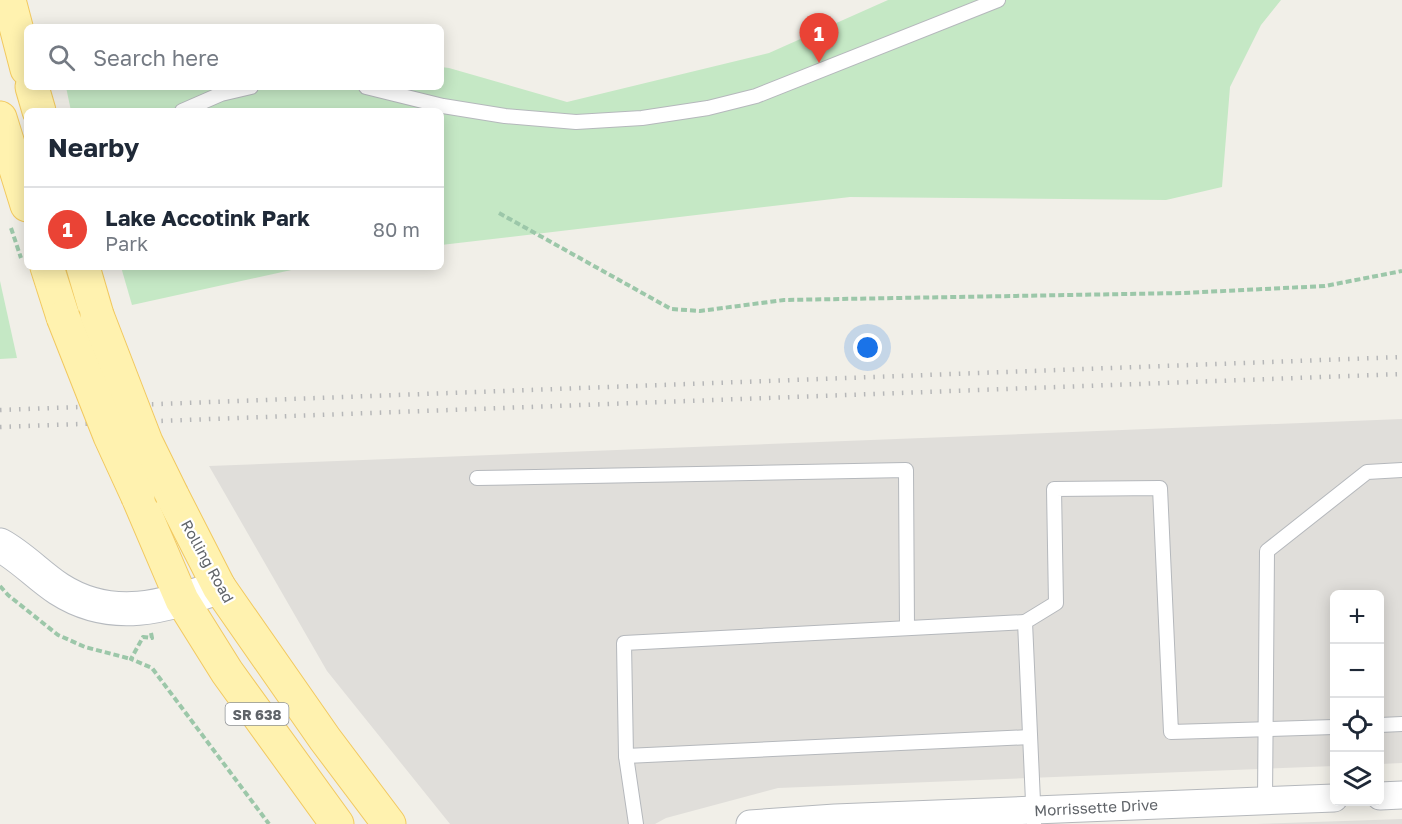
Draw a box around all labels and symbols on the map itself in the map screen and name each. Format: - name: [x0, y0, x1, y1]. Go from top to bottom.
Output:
- pin: 1: [800, 14, 838, 63]
- your location: [853, 333, 882, 362]
- street label: Rolling Road: [178, 517, 238, 605]
- road number: SR 638: [226, 703, 288, 725]
- street label: Morrissette Drive: [1034, 795, 1159, 819]

